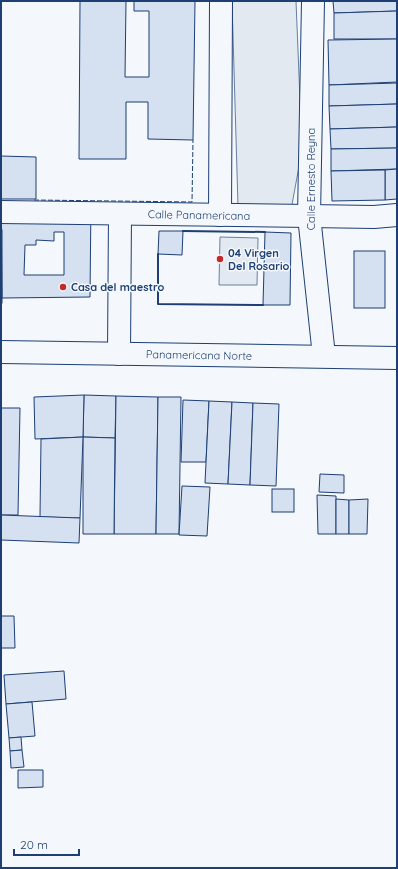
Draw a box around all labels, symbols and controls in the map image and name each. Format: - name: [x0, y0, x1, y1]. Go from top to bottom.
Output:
- street label: Calle Ernesto Reyna: [304, 128, 318, 230]
- street label: Calle Panamericana: [148, 207, 250, 223]
- place label: 04 Virgen Del Rosario: [228, 246, 290, 273]
- marker: 04 Virgen Del Rosario: [215, 254, 225, 264]
- place label: Casa del maestro: [71, 280, 165, 294]
- marker: Casa del maestro: [58, 282, 68, 292]
- street label: Panamericana Norte: [146, 347, 252, 363]
- scale bar: [14, 831, 79, 857]
- text: 20 m: [20, 837, 48, 852]

